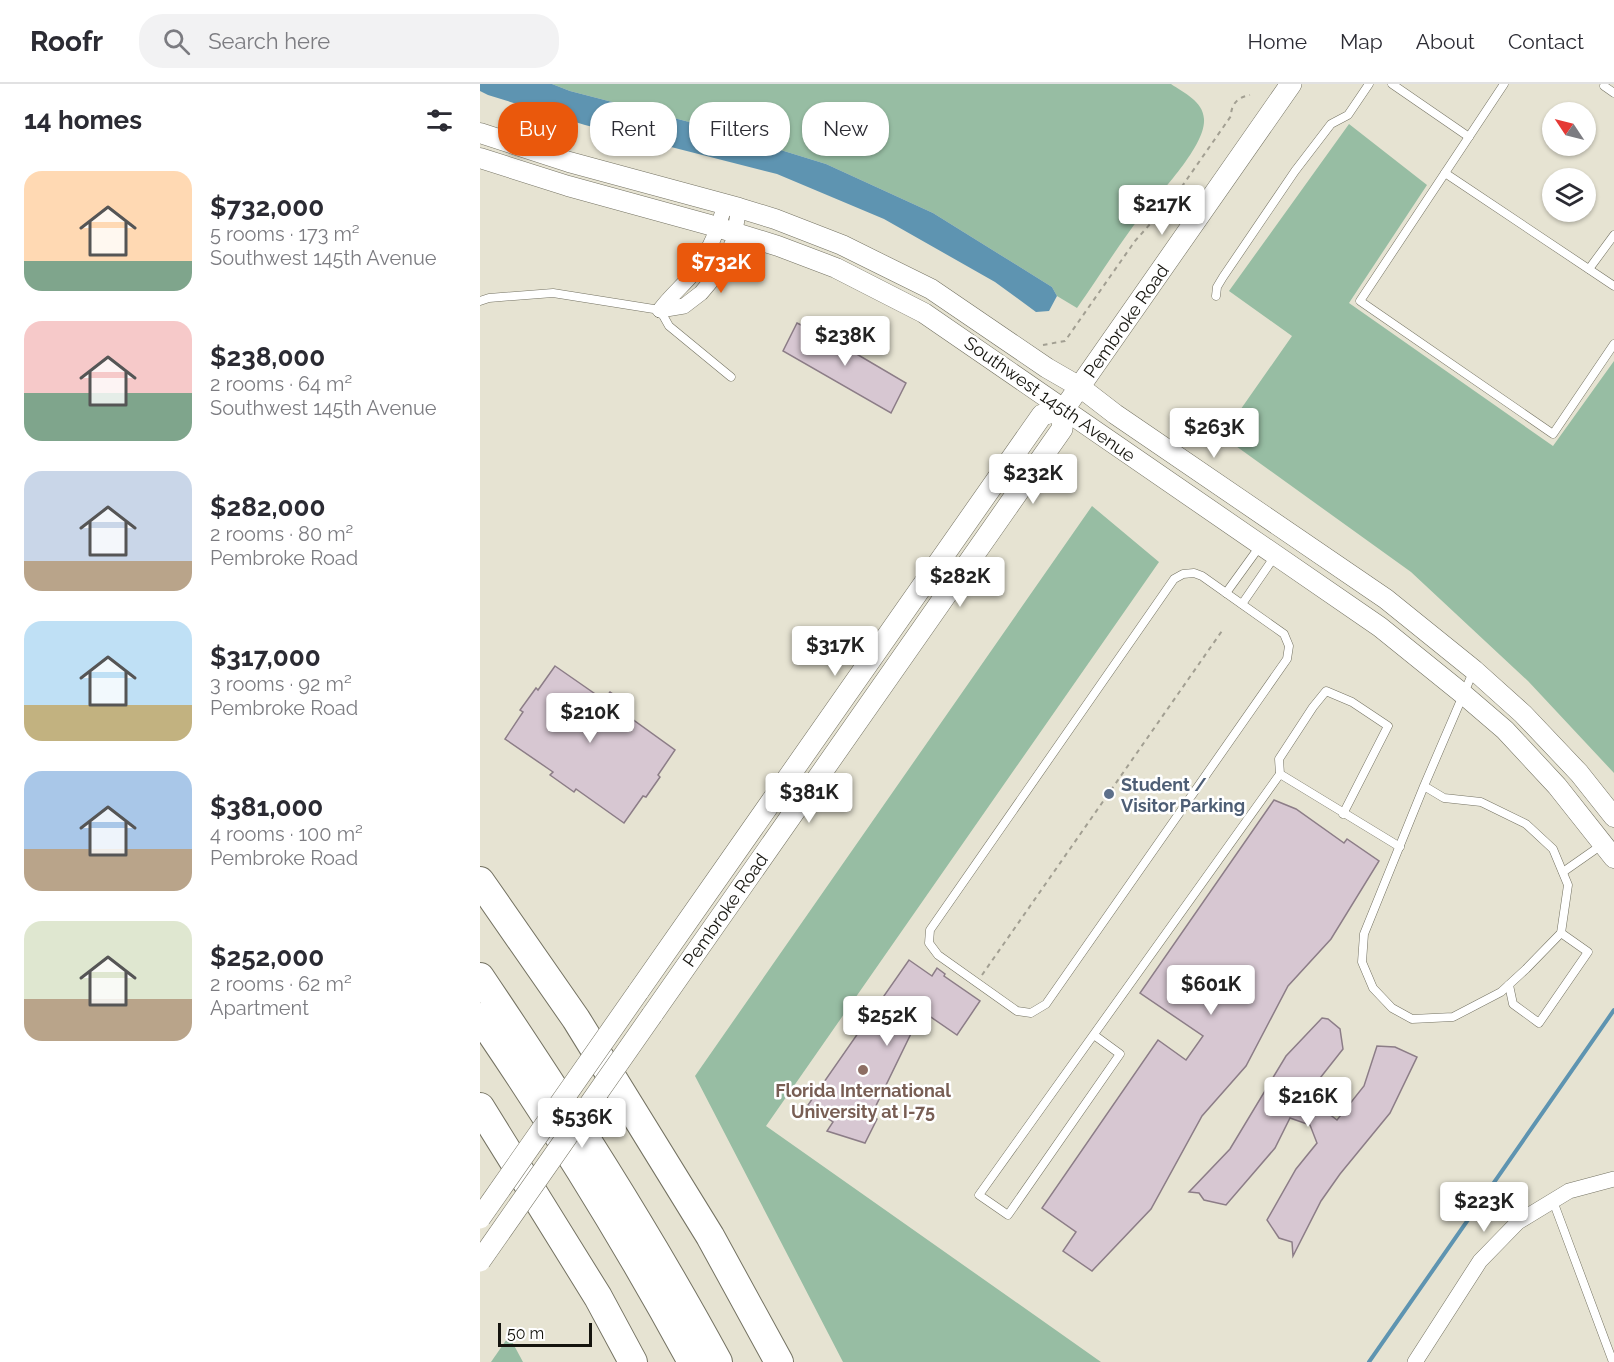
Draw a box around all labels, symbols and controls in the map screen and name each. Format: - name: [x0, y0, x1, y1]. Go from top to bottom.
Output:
- search box: [139, 14, 559, 68]
- text: Roofr: [30, 25, 103, 58]
- icon: search: [160, 25, 193, 58]
- text: Search here: [208, 28, 330, 54]
- text: Home: [1248, 29, 1307, 54]
- text: Map: [1340, 29, 1383, 54]
- text: About: [1416, 29, 1475, 54]
- text: Contact: [1508, 29, 1584, 54]
- chip: Buy: [498, 102, 578, 156]
- chip: Rent: [590, 102, 677, 156]
- chip: Filters: [689, 102, 790, 156]
- chip: New: [802, 102, 889, 156]
- north arrow: [1542, 102, 1596, 156]
- map controls: [1542, 102, 1596, 222]
- icon: filters: [423, 104, 456, 137]
- text: 14 homes: [24, 105, 142, 135]
- button: layers: [1542, 168, 1596, 222]
- pin: $217K: [1120, 185, 1204, 236]
- text: $732,000: [210, 192, 324, 222]
- text: $217K: [1133, 192, 1191, 216]
- icon: home: [72, 195, 144, 267]
- text: 5 rooms · 173 m²: [210, 222, 360, 246]
- pin: $732K: [679, 243, 763, 294]
- text: Southwest 145th Avenue: [210, 246, 437, 270]
- text: $732K: [691, 250, 751, 274]
- street label: Pembroke Road: [1079, 260, 1173, 382]
- pin: $238K: [803, 316, 887, 367]
- text: $238K: [815, 323, 875, 347]
- street label: Southwest 145th Avenue: [960, 332, 1140, 466]
- text: $238,000: [210, 342, 325, 372]
- icon: home: [72, 345, 144, 417]
- text: 2 rooms · 64 m²: [210, 372, 352, 396]
- text: Southwest 145th Avenue: [210, 396, 437, 420]
- pin: $263K: [1172, 408, 1256, 459]
- text: $263K: [1184, 415, 1244, 439]
- pin: $232K: [991, 454, 1075, 505]
- text: $232K: [1003, 461, 1063, 485]
- text: $282,000: [210, 492, 325, 522]
- icon: home: [72, 495, 144, 567]
- text: 2 rooms · 80 m²: [210, 522, 353, 546]
- text: Pembroke Road: [210, 546, 358, 570]
- pin: $282K: [918, 557, 1002, 608]
- text: $282K: [930, 564, 990, 588]
- pin: $317K: [793, 626, 877, 677]
- text: $317K: [806, 633, 864, 657]
- text: $317,000: [210, 642, 321, 672]
- icon: home: [72, 645, 144, 717]
- text: 3 rooms · 92 m²: [210, 672, 352, 696]
- pin: $210K: [548, 693, 632, 744]
- text: Pembroke Road: [210, 696, 358, 720]
- text: $210K: [560, 700, 620, 724]
- pin: $381K: [767, 773, 851, 824]
- place label: Student / Visitor Parking: [1121, 774, 1245, 816]
- text: $381K: [779, 780, 839, 804]
- marker: Student / Visitor Parking: [1102, 787, 1116, 801]
- text: $381,000: [210, 792, 323, 822]
- icon: home: [72, 795, 144, 867]
- text: 4 rooms · 100 m²: [210, 822, 363, 846]
- text: Pembroke Road: [210, 846, 358, 870]
- street label: Pembroke Road: [678, 849, 772, 971]
- text: $252,000: [210, 942, 324, 972]
- icon: home: [72, 945, 144, 1017]
- pin: $601K: [1169, 965, 1253, 1016]
- text: 2 rooms · 62 m²: [210, 972, 352, 996]
- text: $601K: [1181, 972, 1241, 996]
- text: Apartment: [210, 996, 309, 1020]
- pin: $252K: [845, 996, 929, 1047]
- text: $252K: [857, 1003, 917, 1027]
- marker: Florida International University at I-75: [856, 1063, 870, 1077]
- pin: $216K: [1266, 1077, 1350, 1128]
- place label: Florida International University at I-75: [775, 1080, 951, 1122]
- text: $216K: [1278, 1084, 1338, 1108]
- pin: $536K: [540, 1098, 624, 1149]
- text: $536K: [552, 1105, 612, 1129]
- pin: $223K: [1442, 1182, 1526, 1233]
- text: $223K: [1454, 1189, 1514, 1213]
- scale bar: [498, 1320, 592, 1348]
- text: 50 m: [507, 1324, 544, 1343]

